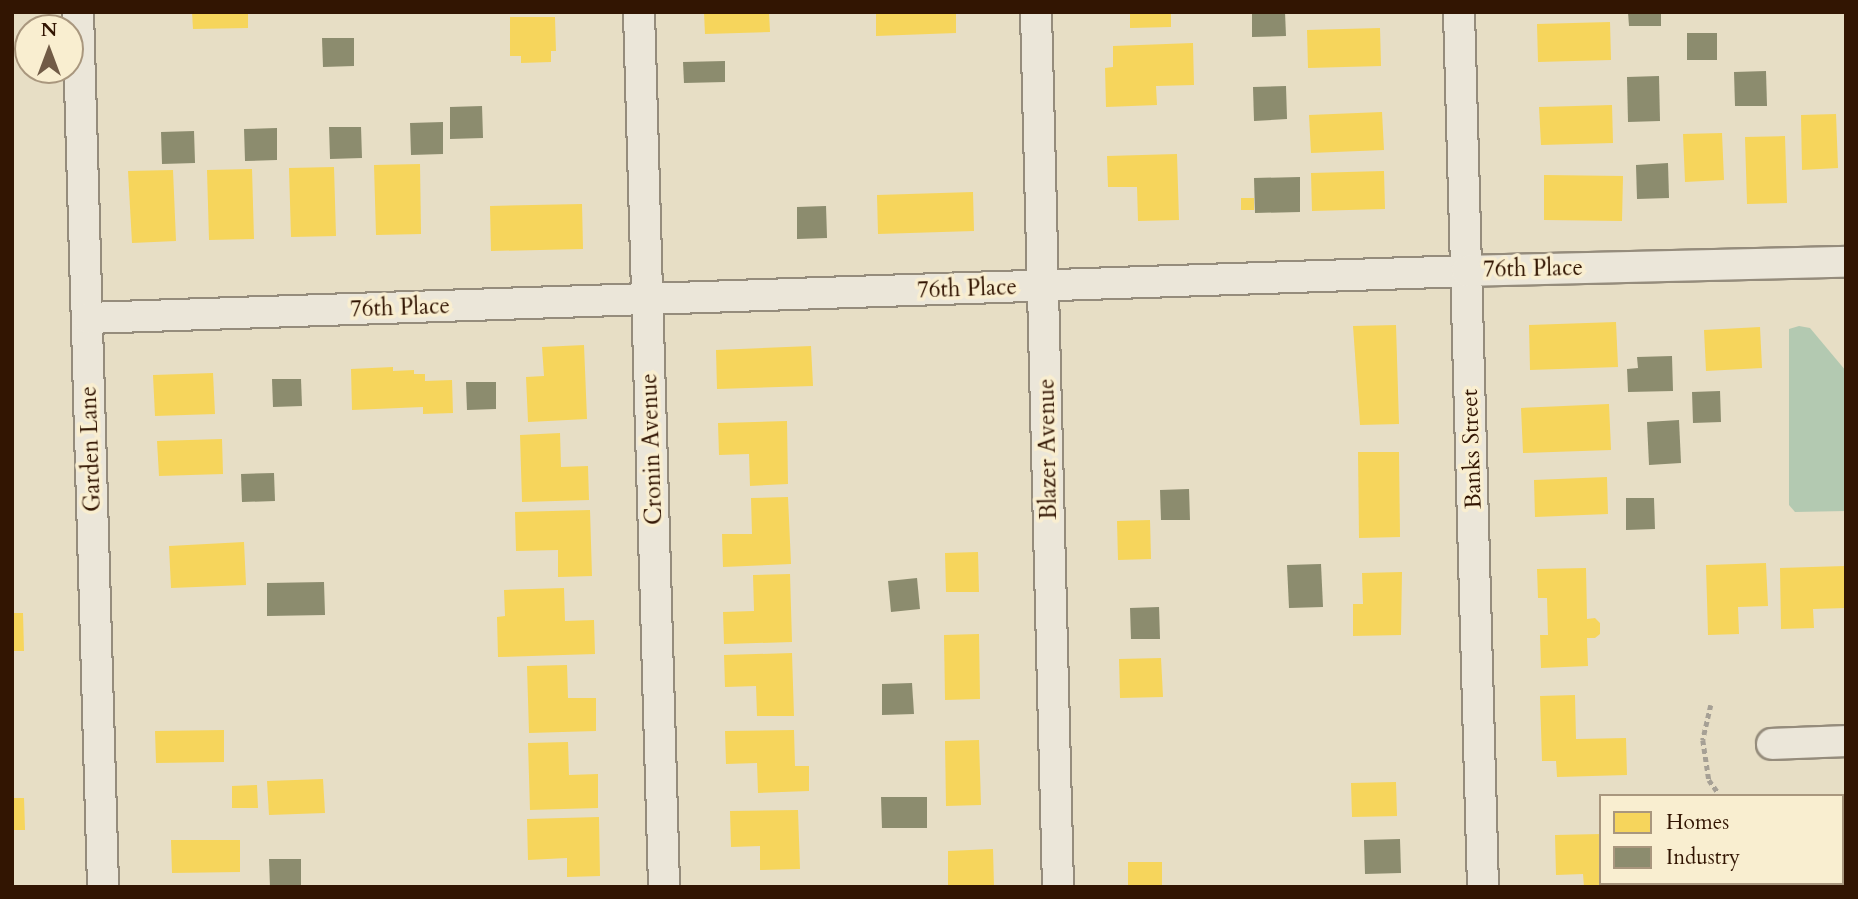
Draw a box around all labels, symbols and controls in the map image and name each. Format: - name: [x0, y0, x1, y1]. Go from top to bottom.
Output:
- north arrow: [14, 14, 84, 84]
- text: N: [41, 17, 57, 43]
- street label: 76th Place: [1483, 254, 1583, 284]
- street label: 76th Place: [917, 273, 1017, 305]
- street label: 76th Place: [350, 292, 450, 324]
- street label: Cronin Avenue: [636, 373, 668, 525]
- street label: Blazer Avenue: [1033, 378, 1063, 520]
- street label: Garden Lane: [75, 386, 107, 512]
- street label: Banks Street: [1456, 388, 1488, 510]
- legend: [1599, 794, 1844, 885]
- text: Homes: [1666, 808, 1729, 837]
- text: Industry: [1666, 843, 1740, 872]

